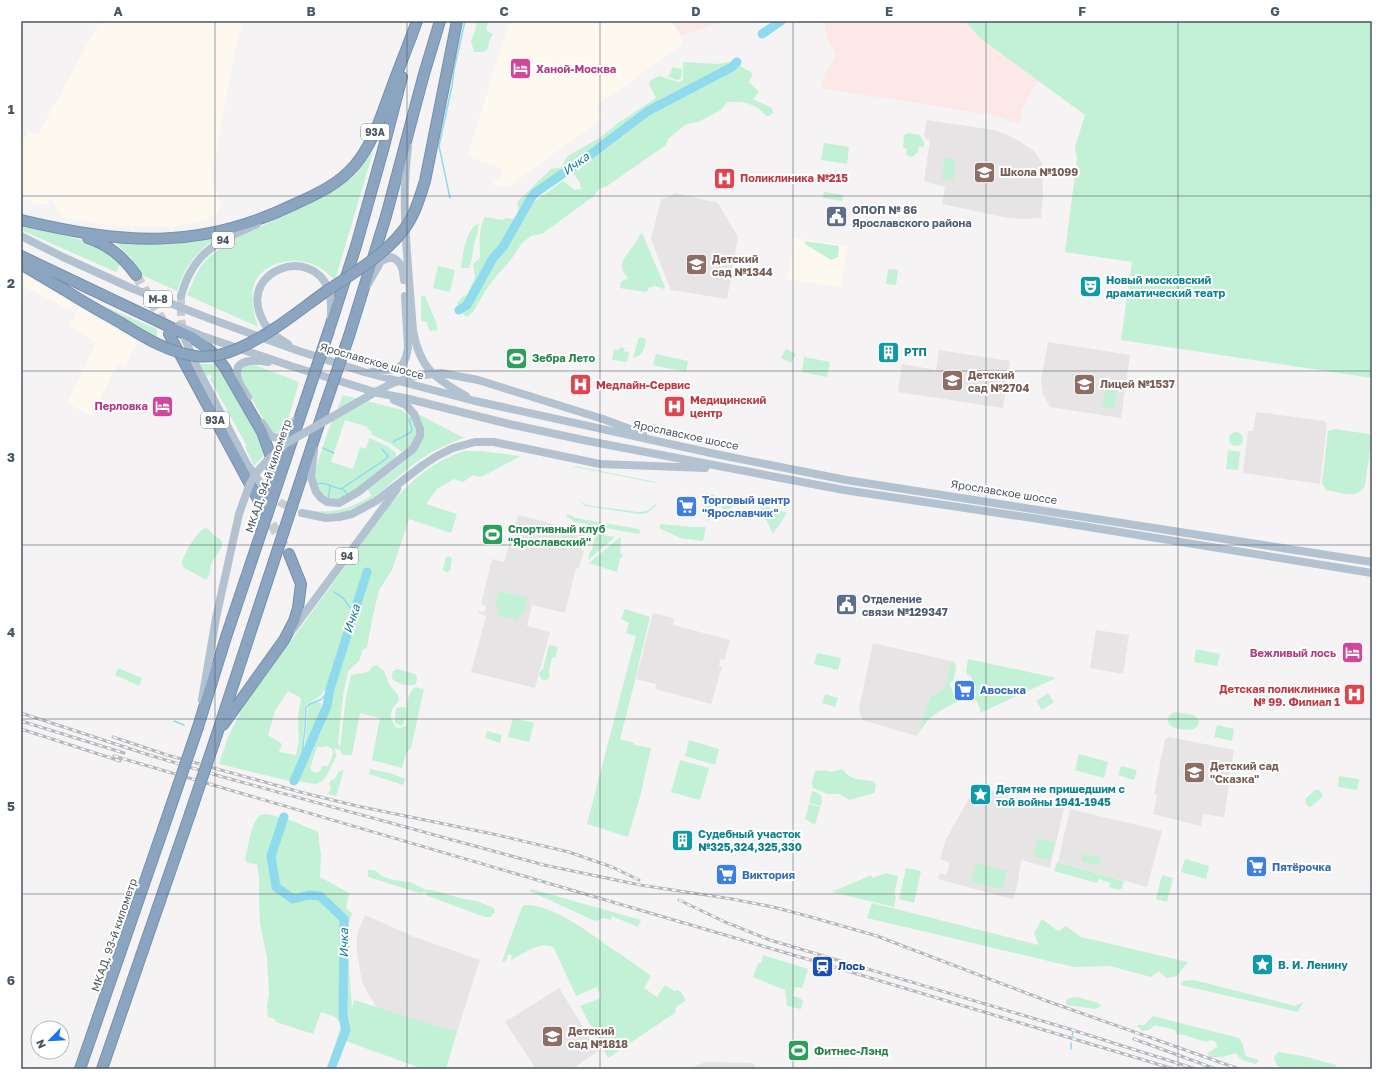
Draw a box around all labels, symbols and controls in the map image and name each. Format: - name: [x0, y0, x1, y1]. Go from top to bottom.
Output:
- text: A: [113, 3, 123, 19]
- text: B: [306, 3, 316, 19]
- text: C: [499, 3, 509, 19]
- text: D: [691, 3, 701, 19]
- text: E: [885, 3, 893, 19]
- text: F: [1078, 3, 1086, 19]
- text: G: [1270, 3, 1280, 19]
- hotel icon: Ханой-Москва: [507, 56, 533, 82]
- place label: Ханой-Москва: [536, 62, 616, 75]
- text: 1: [8, 101, 15, 117]
- road number: 93A: [361, 124, 389, 140]
- water label: Ичка: [559, 148, 593, 178]
- school or university icon: Школа №1099: [971, 159, 997, 185]
- hospital icon: Поликлиника №215: [712, 165, 738, 191]
- place label: Школа №1099: [1000, 165, 1078, 178]
- place label: Поликлиника №215: [740, 171, 848, 184]
- public building icon: ОПОП № 86 Ярославского района: [823, 203, 849, 229]
- place label: ОПОП № 86 Ярославского района: [852, 203, 972, 229]
- road number: 94: [212, 232, 234, 248]
- school or university icon: Детский сад №1344: [684, 252, 710, 278]
- place label: Детский сад №1344: [712, 252, 773, 278]
- theatre icon: Новый московский драматический театр: [1078, 273, 1104, 299]
- place label: Новый московский драматический театр: [1106, 273, 1225, 299]
- text: 2: [7, 275, 15, 291]
- road number: М-8: [144, 291, 172, 307]
- street label: Ярославское шоссе: [319, 339, 426, 382]
- building icon: РТП: [875, 339, 901, 365]
- sports icon: Зебра Лето: [504, 345, 530, 371]
- place label: РТП: [904, 345, 927, 358]
- place label: Зебра Лето: [532, 351, 595, 364]
- school or university icon: Детский сад №2704: [940, 368, 966, 394]
- place label: Детский сад №2704: [968, 368, 1029, 394]
- school or university icon: Лицей №1537: [1071, 371, 1097, 397]
- hospital icon: Медлайн-Сервис: [567, 372, 593, 398]
- place label: Лицей №1537: [1100, 377, 1175, 390]
- place label: Медлайн-Сервис: [596, 378, 691, 391]
- hotel icon: Перловка: [150, 393, 176, 419]
- hospital icon: Медицинский центр: [661, 393, 687, 419]
- place label: Медицинский центр: [690, 393, 767, 419]
- place label: Перловка: [94, 399, 148, 412]
- road number: 93A: [201, 412, 229, 428]
- street label: МКАД, 94-й километр: [242, 417, 293, 534]
- street label: Ярославское шоссе: [632, 417, 740, 452]
- text: 3: [7, 449, 15, 465]
- street label: Ярославское шоссе: [950, 477, 1058, 506]
- supermarket icon: Торговый центр "Ярославчик": [673, 493, 699, 519]
- place label: Торговый центр "Ярославчик": [702, 493, 790, 519]
- sports icon: Спортивный клуб "Ярославский": [480, 522, 506, 548]
- place label: Спортивный клуб "Ярославский": [508, 522, 606, 548]
- road number: 94: [336, 548, 358, 564]
- public building icon: Отделение связи №129347: [833, 592, 859, 618]
- place label: Отделение связи №129347: [862, 592, 948, 618]
- water label: Ичка: [340, 601, 364, 635]
- text: 4: [7, 624, 15, 640]
- hotel icon: Вежливый лось: [1339, 640, 1365, 666]
- place label: Вежливый лось: [1250, 646, 1336, 659]
- supermarket icon: Авоська: [952, 677, 978, 703]
- place label: Детская поликлиника № 99. Филиал 1: [1219, 682, 1340, 708]
- hospital icon: Детская поликлиника № 99. Филиал 1: [1342, 682, 1368, 708]
- place label: Авоська: [980, 683, 1026, 696]
- school or university icon: Детский сад "Сказка": [1182, 759, 1208, 785]
- place label: Детский сад "Сказка": [1210, 759, 1279, 785]
- place icon: Детям не пришедшим с той войны 1941-1945: [968, 782, 994, 808]
- place label: Детям не пришедшим с той войны 1941-1945: [996, 782, 1126, 808]
- text: 5: [7, 798, 15, 814]
- building icon: Судебный участок №325,324,325,330: [670, 827, 696, 853]
- place label: Судебный участок №325,324,325,330: [698, 827, 802, 853]
- supermarket icon: Пятёрочка: [1243, 854, 1269, 880]
- place label: Пятёрочка: [1272, 860, 1331, 873]
- supermarket icon: Виктория: [714, 862, 740, 888]
- place label: Виктория: [742, 868, 795, 881]
- street label: МКАД, 93-й километр: [88, 876, 139, 993]
- water label: Ичка: [336, 927, 351, 958]
- place icon: В. И. Ленину: [1250, 952, 1276, 978]
- station icon: Лось: [810, 953, 836, 979]
- place label: В. И. Ленину: [1278, 958, 1348, 971]
- place label: Лось: [838, 959, 865, 972]
- text: 6: [7, 972, 15, 988]
- north arrow: [30, 1020, 70, 1060]
- school or university icon: Детский сад №1818: [539, 1024, 565, 1050]
- place label: Детский сад №1818: [568, 1024, 628, 1050]
- text: N: [33, 1038, 48, 1051]
- sports icon: Фитнес-Лэнд: [785, 1038, 811, 1064]
- place label: Фитнес-Лэнд: [814, 1044, 888, 1057]

